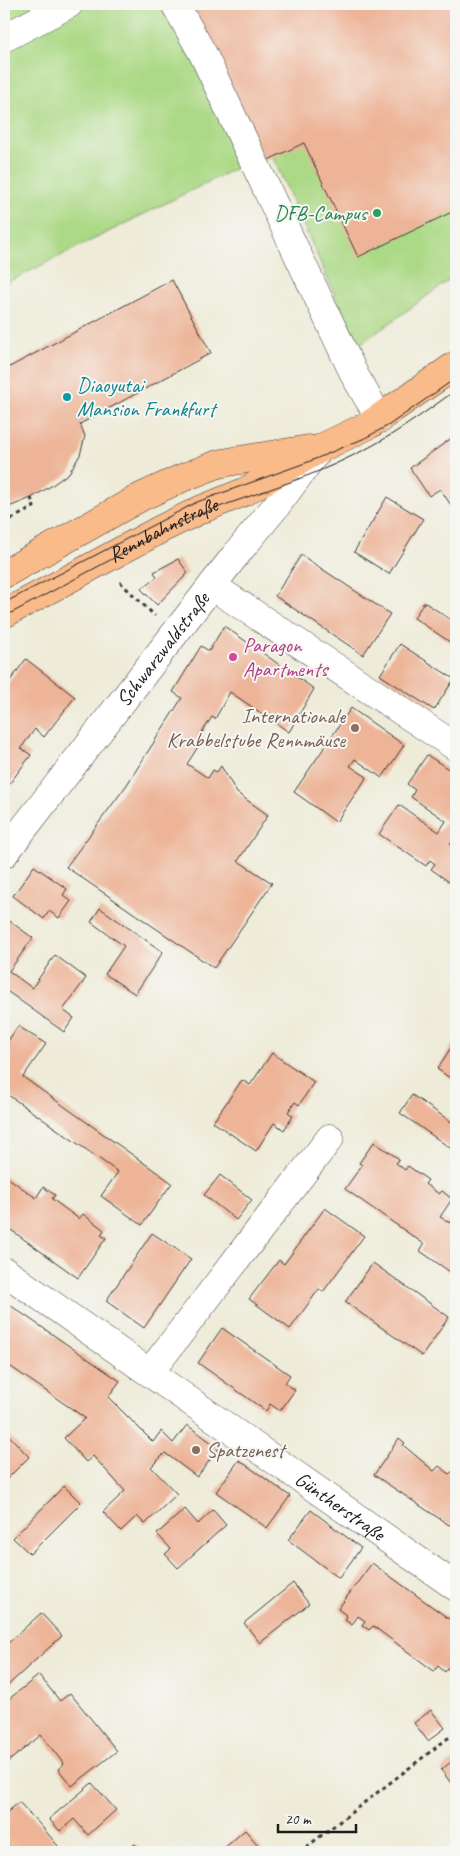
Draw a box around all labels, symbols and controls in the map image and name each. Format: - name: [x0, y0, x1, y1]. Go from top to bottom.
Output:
- place label: DFB-Campus: [274, 200, 369, 226]
- marker: DFB-Campus: [371, 207, 383, 219]
- place label: Diaoyutai Mansion Frankfurt: [77, 372, 218, 422]
- marker: Diaoyutai Mansion Frankfurt: [61, 391, 73, 403]
- street label: Rennbahnstraße: [104, 490, 223, 568]
- street label: Schwarzwaldstraße: [110, 585, 216, 712]
- place label: Paragon Apartments: [243, 632, 329, 682]
- marker: Paragon Apartments: [227, 651, 239, 663]
- place label: Internationale Krabbelstube Rennmäuse: [167, 703, 346, 753]
- marker: Internationale Krabbelstube Rennmäuse: [349, 722, 361, 734]
- place label: Spatzenest: [206, 1437, 287, 1463]
- marker: Spatzenest: [190, 1444, 202, 1456]
- street label: Güntherstraße: [290, 1466, 392, 1548]
- scale bar: [278, 1801, 355, 1833]
- text: 20 m: [285, 1810, 312, 1829]

